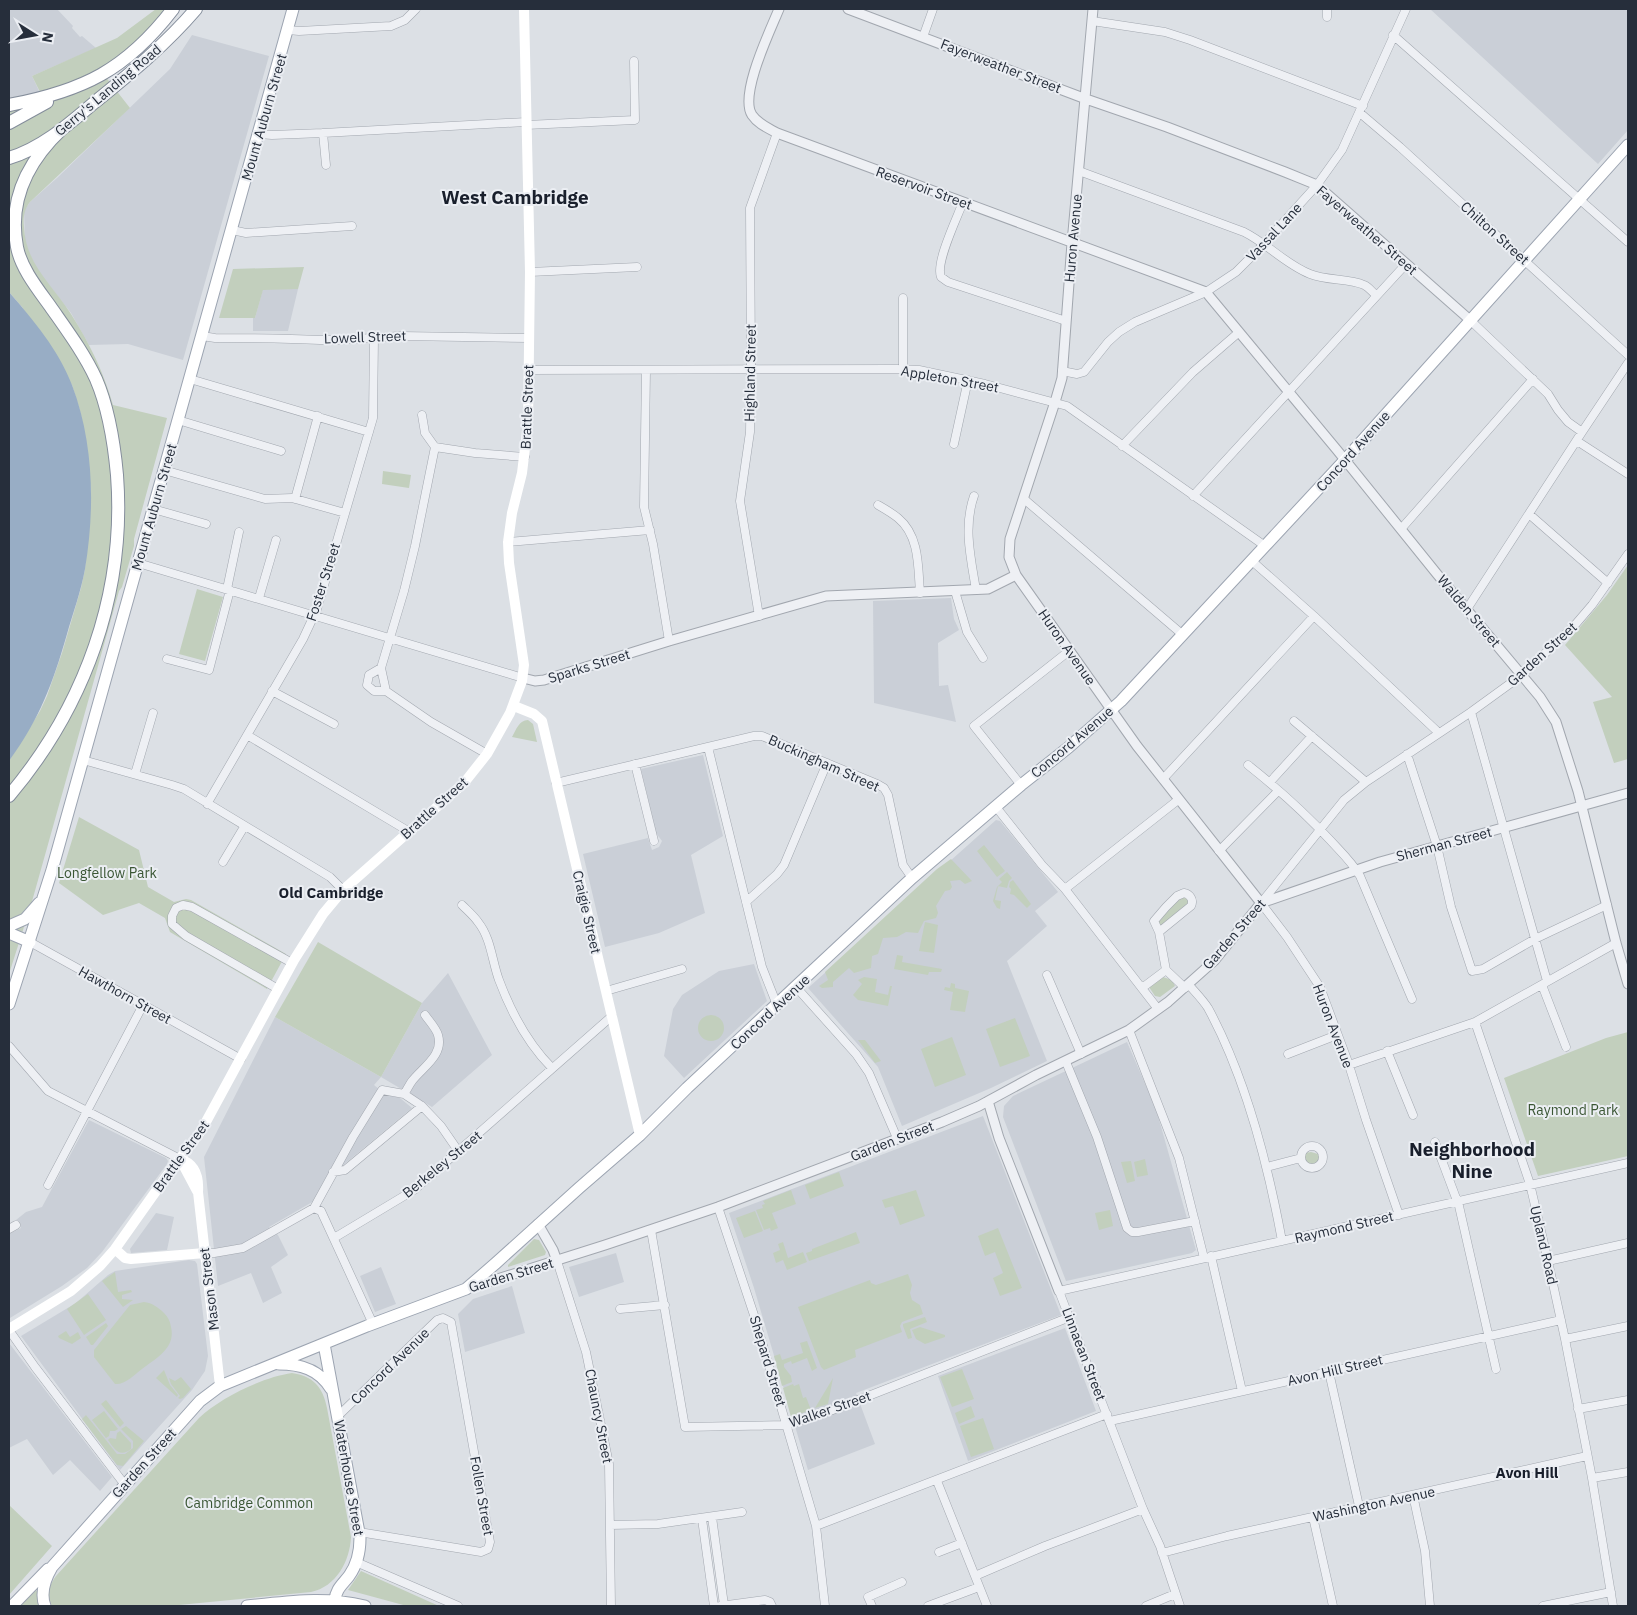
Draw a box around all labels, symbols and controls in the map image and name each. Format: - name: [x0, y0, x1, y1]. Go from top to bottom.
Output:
- north arrow: [10, 10, 60, 60]
- text: N: [38, 31, 58, 44]
- street label: Fayerweather Street: [938, 35, 1064, 97]
- street label: Gerry's Landing Road: [51, 40, 165, 140]
- street label: Mount Auburn Street: [237, 51, 291, 183]
- street label: Reservoir Street: [873, 162, 975, 214]
- street label: Fayerweather Street: [1313, 181, 1421, 279]
- district label: West Cambridge: [441, 185, 589, 209]
- street label: Huron Avenue: [1060, 193, 1086, 283]
- street label: Chilton Street: [1457, 197, 1533, 269]
- street label: Vassal Lane: [1242, 199, 1306, 265]
- street label: Highland Street: [740, 324, 760, 422]
- street label: Lowell Street: [324, 327, 407, 347]
- street label: Appleton Street: [900, 362, 1000, 396]
- street label: Brattle Street: [517, 364, 537, 450]
- street label: Concord Avenue: [1312, 407, 1394, 495]
- street label: Mount Auburn Street: [127, 441, 181, 573]
- street label: Foster Street: [302, 540, 344, 624]
- street label: Walden Street: [1433, 571, 1505, 651]
- street label: Huron Avenue: [1034, 605, 1100, 689]
- street label: Garden Street: [1503, 618, 1581, 690]
- street label: Sparks Street: [546, 645, 632, 687]
- street label: Concord Avenue: [1027, 702, 1117, 782]
- street label: Buckingham Street: [766, 730, 882, 796]
- street label: Brattle Street: [397, 773, 472, 843]
- street label: Sherman Street: [1394, 823, 1494, 865]
- park label: Longfellow Park: [57, 864, 158, 882]
- street label: Craigie Street: [569, 869, 605, 956]
- district label: Old Cambridge: [279, 883, 383, 902]
- street label: Garden Street: [1198, 895, 1270, 973]
- street label: Hawthorn Street: [75, 962, 175, 1028]
- street label: Concord Avenue: [726, 970, 814, 1054]
- street label: Huron Avenue: [1309, 981, 1357, 1071]
- park label: Raymond Park: [1528, 1101, 1619, 1119]
- street label: Brattle Street: [149, 1116, 213, 1196]
- street label: Garden Street: [848, 1117, 936, 1165]
- street label: Berkeley Street: [399, 1126, 485, 1201]
- district label: Neighborhood Nine: [1409, 1137, 1535, 1183]
- street label: Upland Road: [1526, 1204, 1562, 1286]
- street label: Raymond Street: [1293, 1207, 1395, 1247]
- street label: Mason Street: [195, 1247, 223, 1331]
- street label: Garden Street: [466, 1254, 556, 1296]
- street label: Linnaean Street: [1058, 1305, 1110, 1403]
- street label: Shepard Street: [746, 1313, 790, 1409]
- street label: Concord Avenue: [347, 1324, 433, 1408]
- street label: Avon Hill Street: [1286, 1350, 1384, 1390]
- street label: Chauncy Street: [581, 1367, 617, 1465]
- street label: Walker Street: [787, 1387, 873, 1431]
- street label: Waterhouse Street: [330, 1419, 368, 1537]
- street label: Garden Street: [108, 1424, 180, 1502]
- street label: Follen Street: [466, 1455, 498, 1537]
- district label: Avon Hill: [1496, 1463, 1559, 1482]
- street label: Washington Avenue: [1311, 1482, 1437, 1526]
- park label: Cambridge Common: [185, 1494, 313, 1512]

